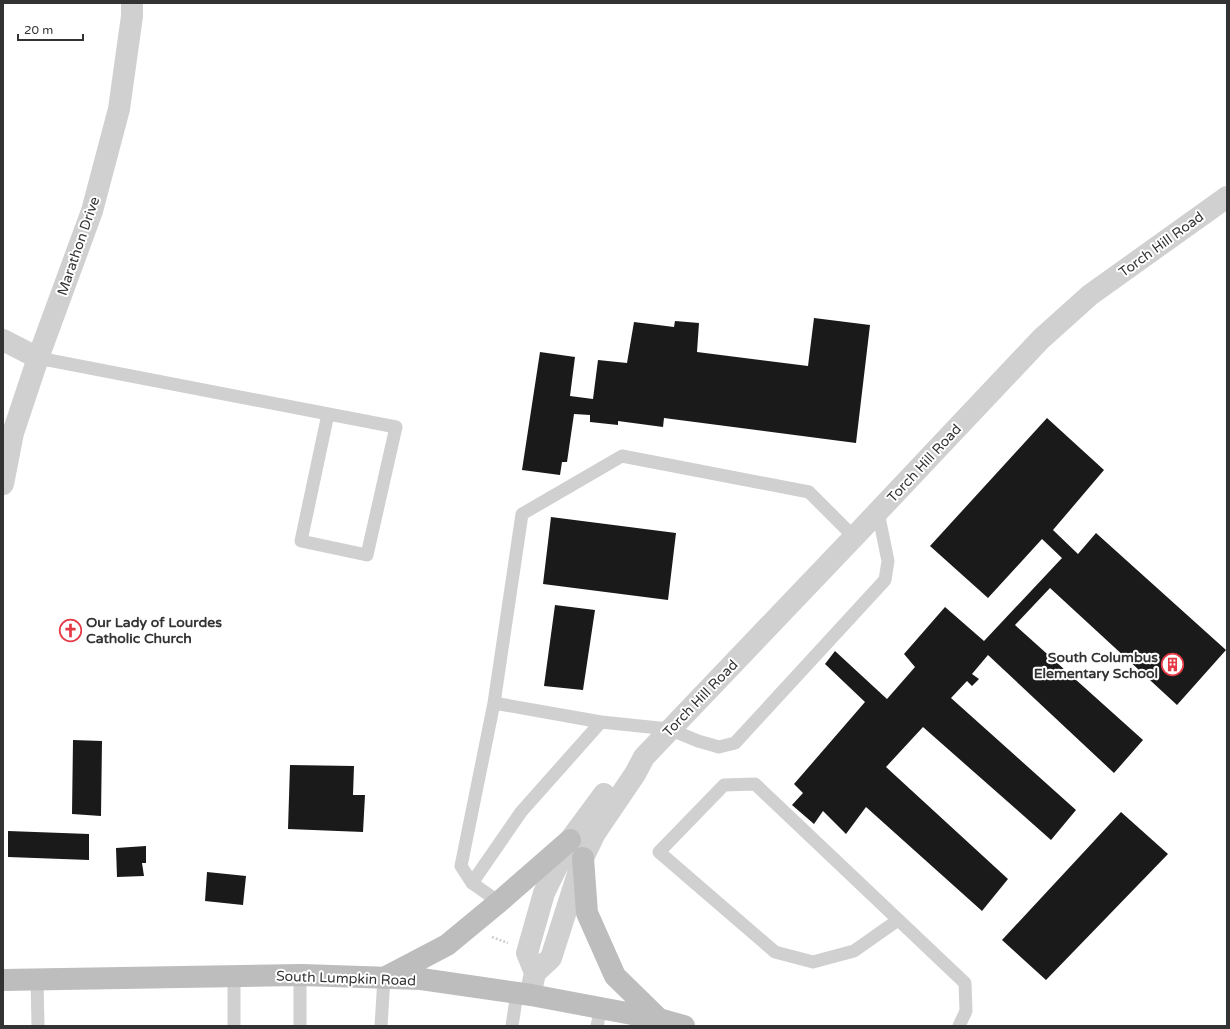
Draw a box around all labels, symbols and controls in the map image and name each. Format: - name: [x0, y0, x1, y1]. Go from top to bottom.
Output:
- scale bar: [18, 16, 83, 42]
- text: 20 m: [24, 23, 53, 37]
- street label: Marathon Drive: [54, 194, 103, 298]
- street label: Torch Hill Road: [1116, 208, 1207, 281]
- street label: Torch Hill Road: [884, 421, 965, 506]
- place label: Our Lady of Lourdes Catholic Church: [86, 614, 222, 647]
- church icon: Our Lady of Lourdes Catholic Church: [57, 617, 83, 643]
- place label: South Columbus Elementary School: [1034, 649, 1158, 682]
- building icon: South Columbus Elementary School: [1160, 652, 1186, 678]
- street label: Torch Hill Road: [659, 656, 741, 740]
- street label: South Lumpkin Road: [276, 968, 416, 989]

